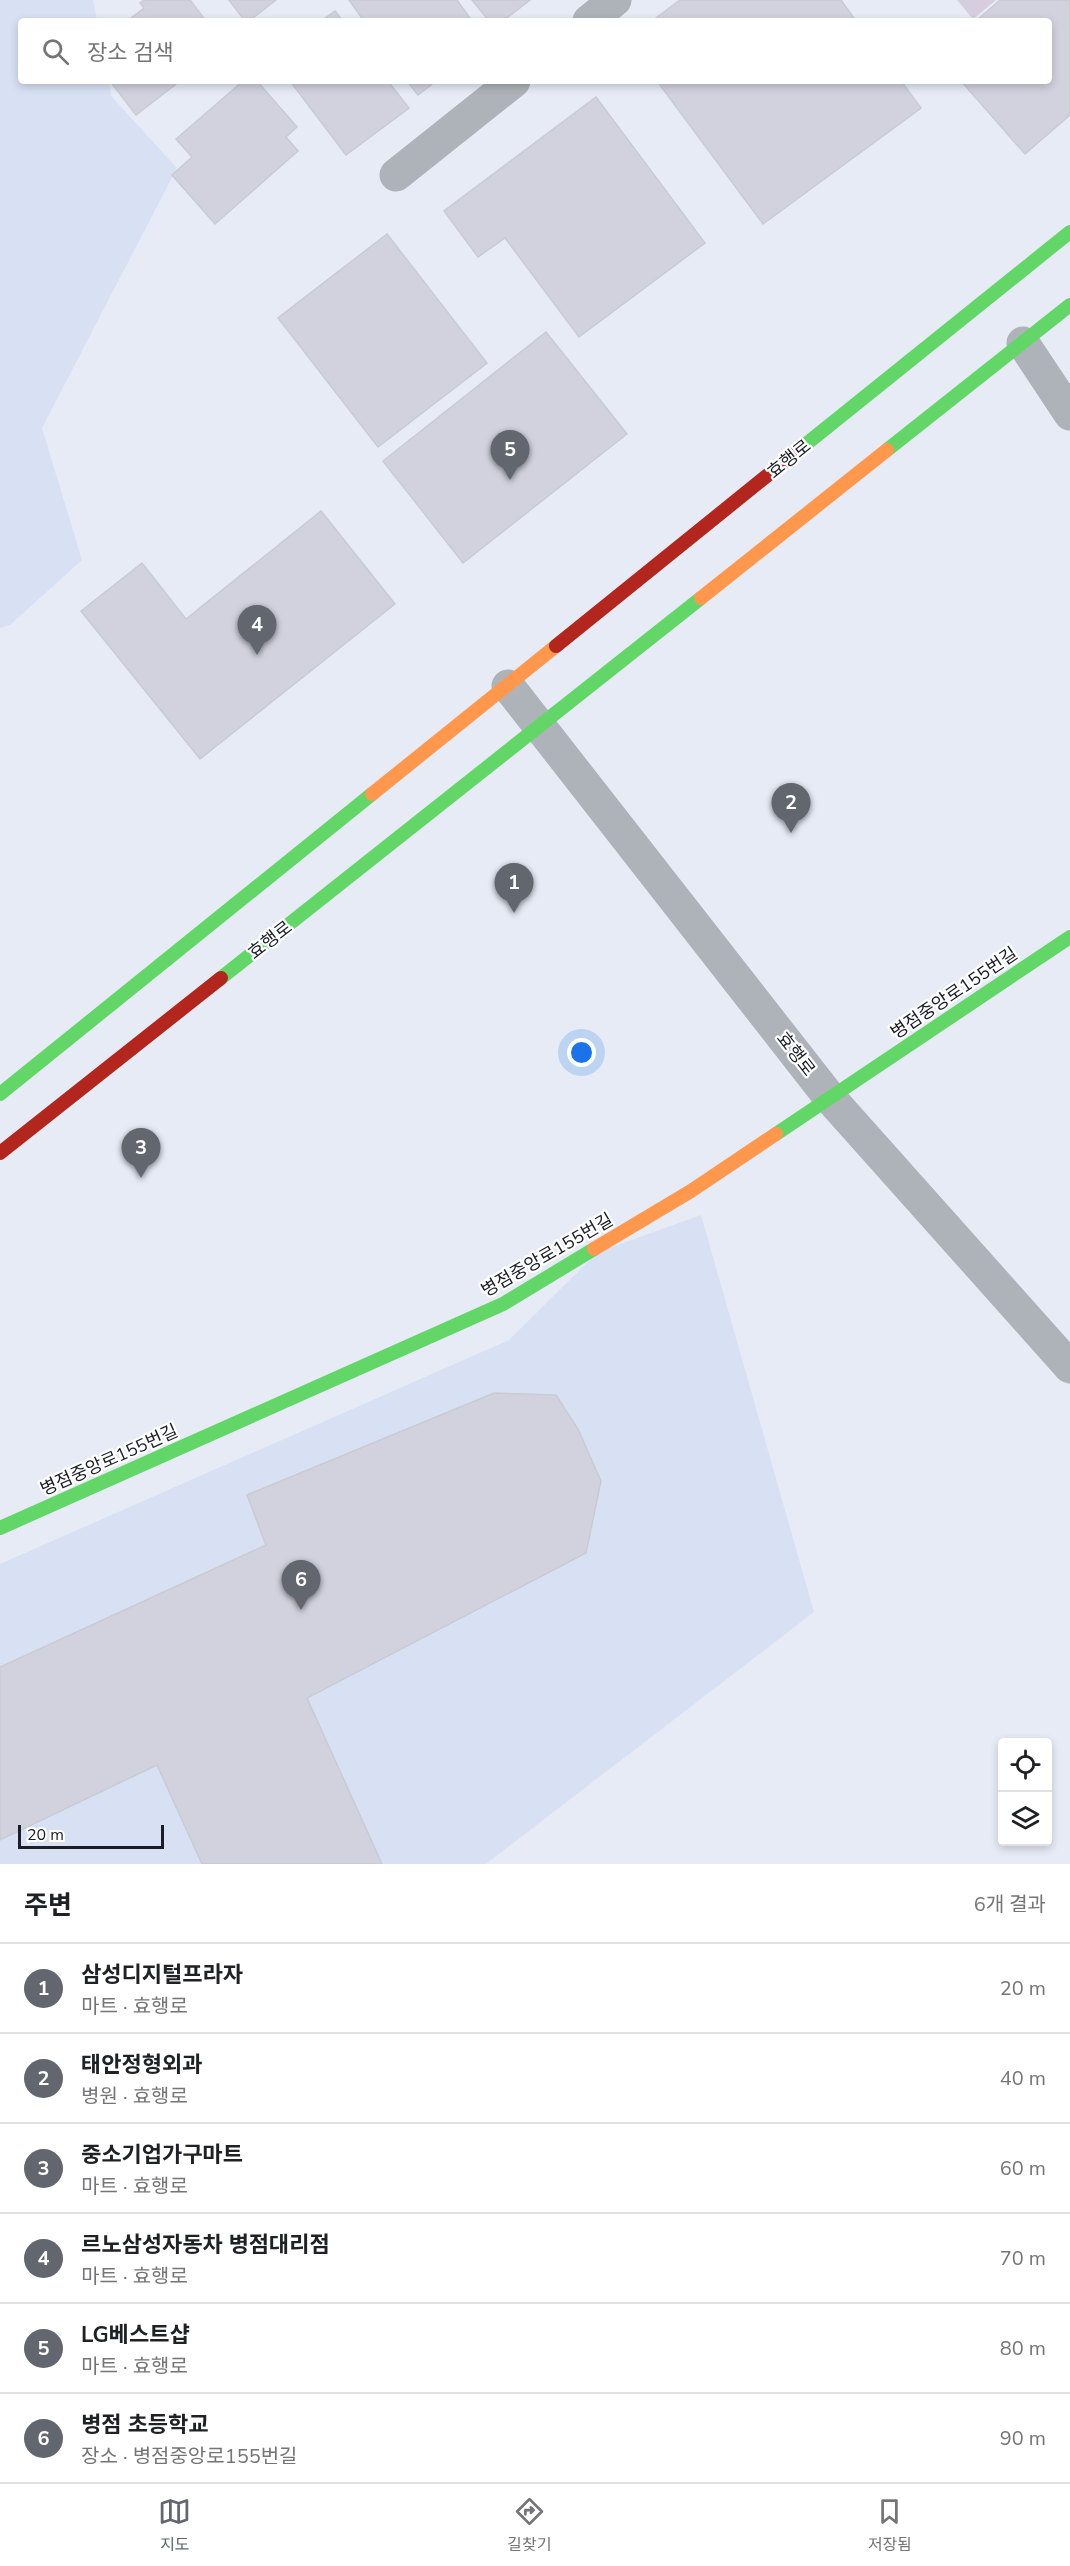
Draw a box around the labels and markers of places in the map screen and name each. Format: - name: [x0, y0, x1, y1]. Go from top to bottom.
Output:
- pin: 5: [490, 430, 530, 480]
- pin: 4: [238, 606, 276, 655]
- pin: 2: [772, 784, 810, 833]
- pin: 1: [494, 864, 534, 913]
- pin: 3: [122, 1128, 160, 1178]
- pin: 6: [282, 1560, 320, 1610]

